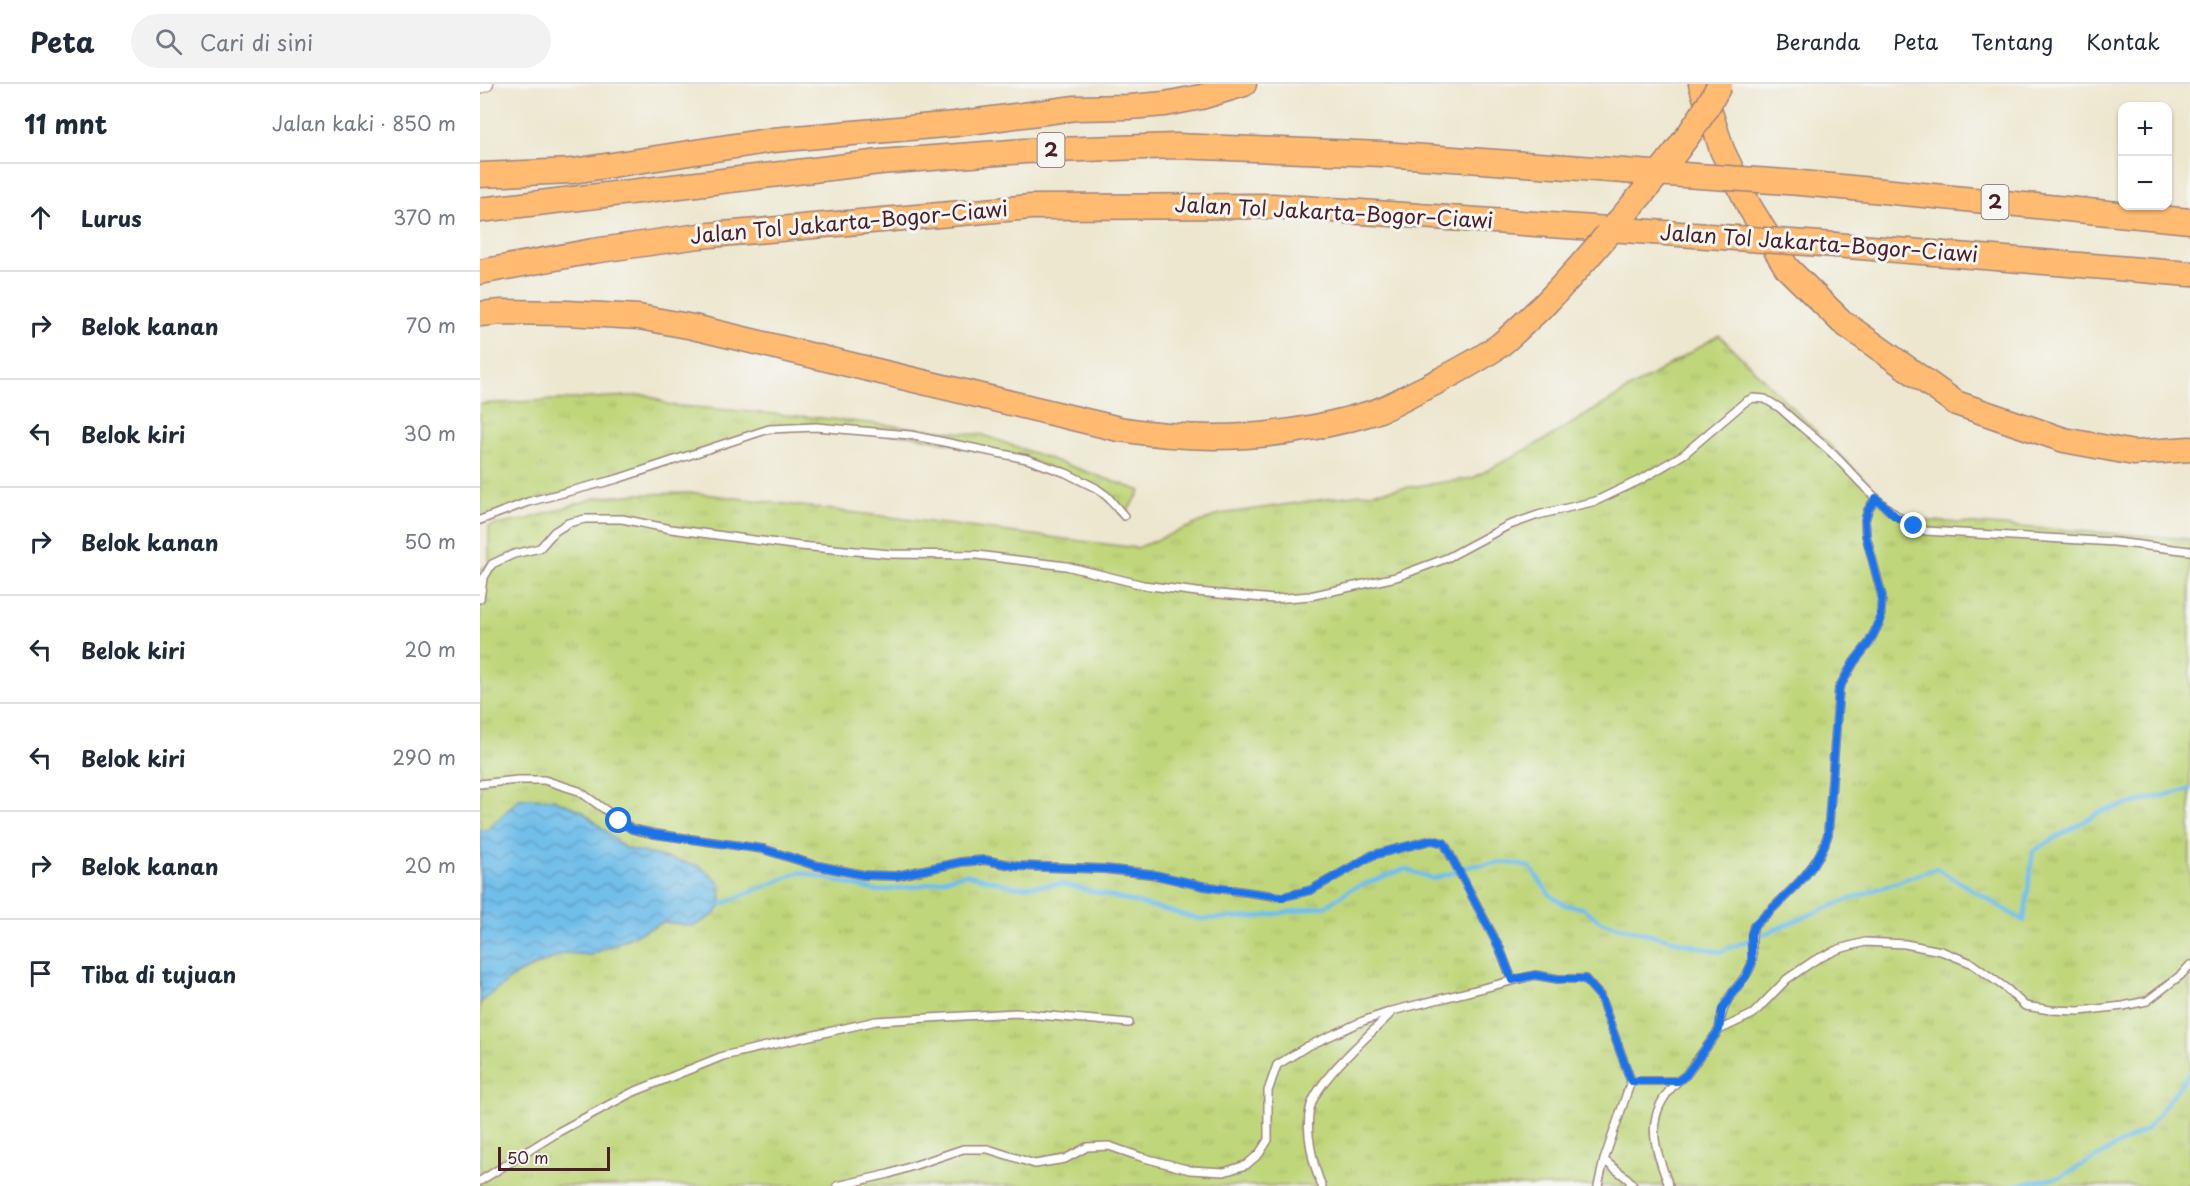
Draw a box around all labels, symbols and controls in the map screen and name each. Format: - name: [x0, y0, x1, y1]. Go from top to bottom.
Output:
- search box: [131, 14, 551, 68]
- text: Peta: [30, 20, 95, 63]
- icon: search: [152, 25, 185, 58]
- text: Cari di sini: [200, 25, 313, 58]
- text: Beranda: [1775, 25, 1860, 57]
- text: Peta: [1893, 25, 1938, 57]
- text: Tentang: [1971, 25, 2053, 57]
- text: Kontak: [2086, 25, 2160, 57]
- map controls: [2118, 102, 2172, 210]
- button: +: [2118, 102, 2172, 156]
- text: 11 mnt: [24, 104, 107, 143]
- text: Jalan kaki · 850 m: [272, 108, 456, 138]
- road number: 2: [1038, 133, 1064, 167]
- button: −: [2118, 156, 2172, 210]
- road number: 2: [1982, 185, 2008, 219]
- street label: Jalan Tol Jakarta–Bogor–Ciawi: [1174, 187, 1494, 235]
- street label: Jalan Tol Jakarta–Bogor–Ciawi: [689, 191, 1009, 251]
- icon: ahead: [24, 201, 57, 234]
- text: Lurus: [81, 201, 142, 234]
- text: 370 m: [393, 202, 456, 232]
- street label: Jalan Tol Jakarta–Bogor–Ciawi: [1659, 215, 1979, 269]
- icon: right: [24, 309, 57, 342]
- text: Belok kanan: [81, 309, 218, 342]
- text: 70 m: [406, 310, 456, 340]
- icon: left: [24, 417, 57, 450]
- text: Belok kiri: [81, 417, 185, 450]
- text: 30 m: [403, 418, 456, 448]
- route end: [1900, 512, 1926, 538]
- icon: right: [24, 525, 57, 558]
- text: Belok kanan: [81, 525, 218, 558]
- text: 50 m: [404, 526, 456, 556]
- icon: left: [24, 633, 57, 666]
- text: Belok kiri: [81, 633, 185, 666]
- text: 20 m: [404, 634, 456, 664]
- icon: left: [24, 741, 57, 774]
- text: Belok kiri: [81, 741, 185, 774]
- text: 290 m: [392, 742, 456, 772]
- route start: [605, 807, 631, 833]
- icon: right: [24, 849, 57, 882]
- text: Belok kanan: [81, 849, 218, 882]
- text: 20 m: [404, 850, 456, 880]
- icon: arrive: [24, 957, 57, 990]
- text: Tiba di tujuan: [81, 957, 236, 990]
- scale bar: [498, 1144, 610, 1172]
- text: 50 m: [507, 1145, 548, 1169]

